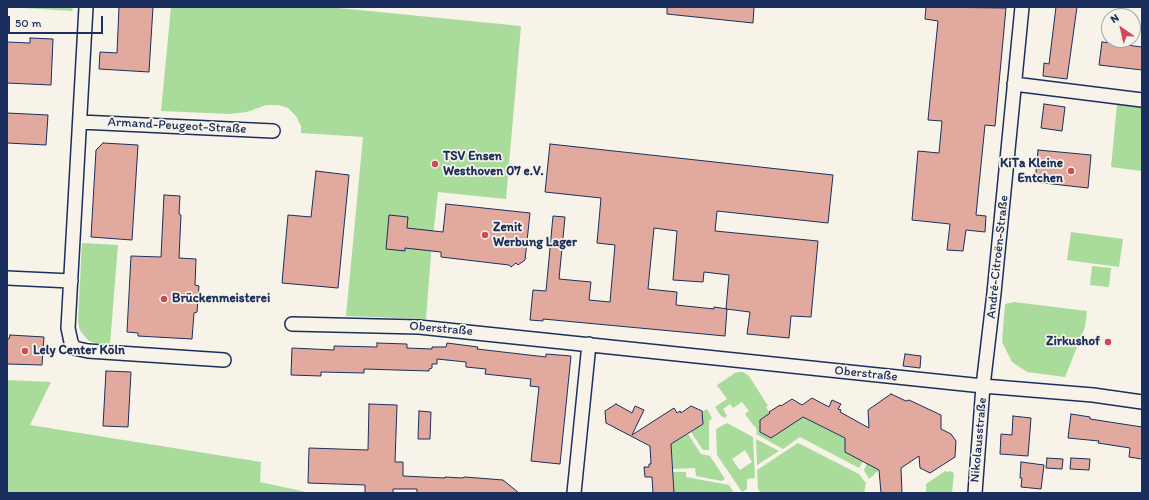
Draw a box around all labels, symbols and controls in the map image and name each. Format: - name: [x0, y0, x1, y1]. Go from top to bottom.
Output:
- scale bar: [10, 8, 105, 34]
- north arrow: [1101, 8, 1141, 48]
- text: N: [1108, 11, 1121, 26]
- text: 50 m: [15, 16, 41, 30]
- street label: Armand-Peugeot-Straße: [107, 115, 247, 137]
- place label: TSV Ensen Westhoven 07 e.V.: [443, 149, 544, 180]
- place label: KiTa Kleine Entchen: [1000, 156, 1063, 187]
- marker: TSV Ensen Westhoven 07 e.V.: [430, 159, 440, 169]
- marker: KiTa Kleine Entchen: [1066, 166, 1076, 176]
- street label: André-Citroën-Straße: [984, 194, 1012, 320]
- place label: Zenit Werbung Lager: [493, 220, 577, 251]
- marker: Zenit Werbung Lager: [480, 230, 490, 240]
- place label: Brückenmeisterei: [172, 291, 270, 307]
- marker: Brückenmeisterei: [159, 294, 169, 304]
- street label: Oberstraße: [409, 318, 473, 340]
- place label: Zirkushof: [1046, 334, 1100, 350]
- marker: Zirkushof: [1103, 337, 1113, 347]
- place label: Lely Center Köln: [33, 343, 125, 359]
- marker: Lely Center Köln: [20, 346, 30, 356]
- street label: Oberstraße: [834, 363, 898, 385]
- street label: Nikolausstraße: [968, 397, 990, 483]

